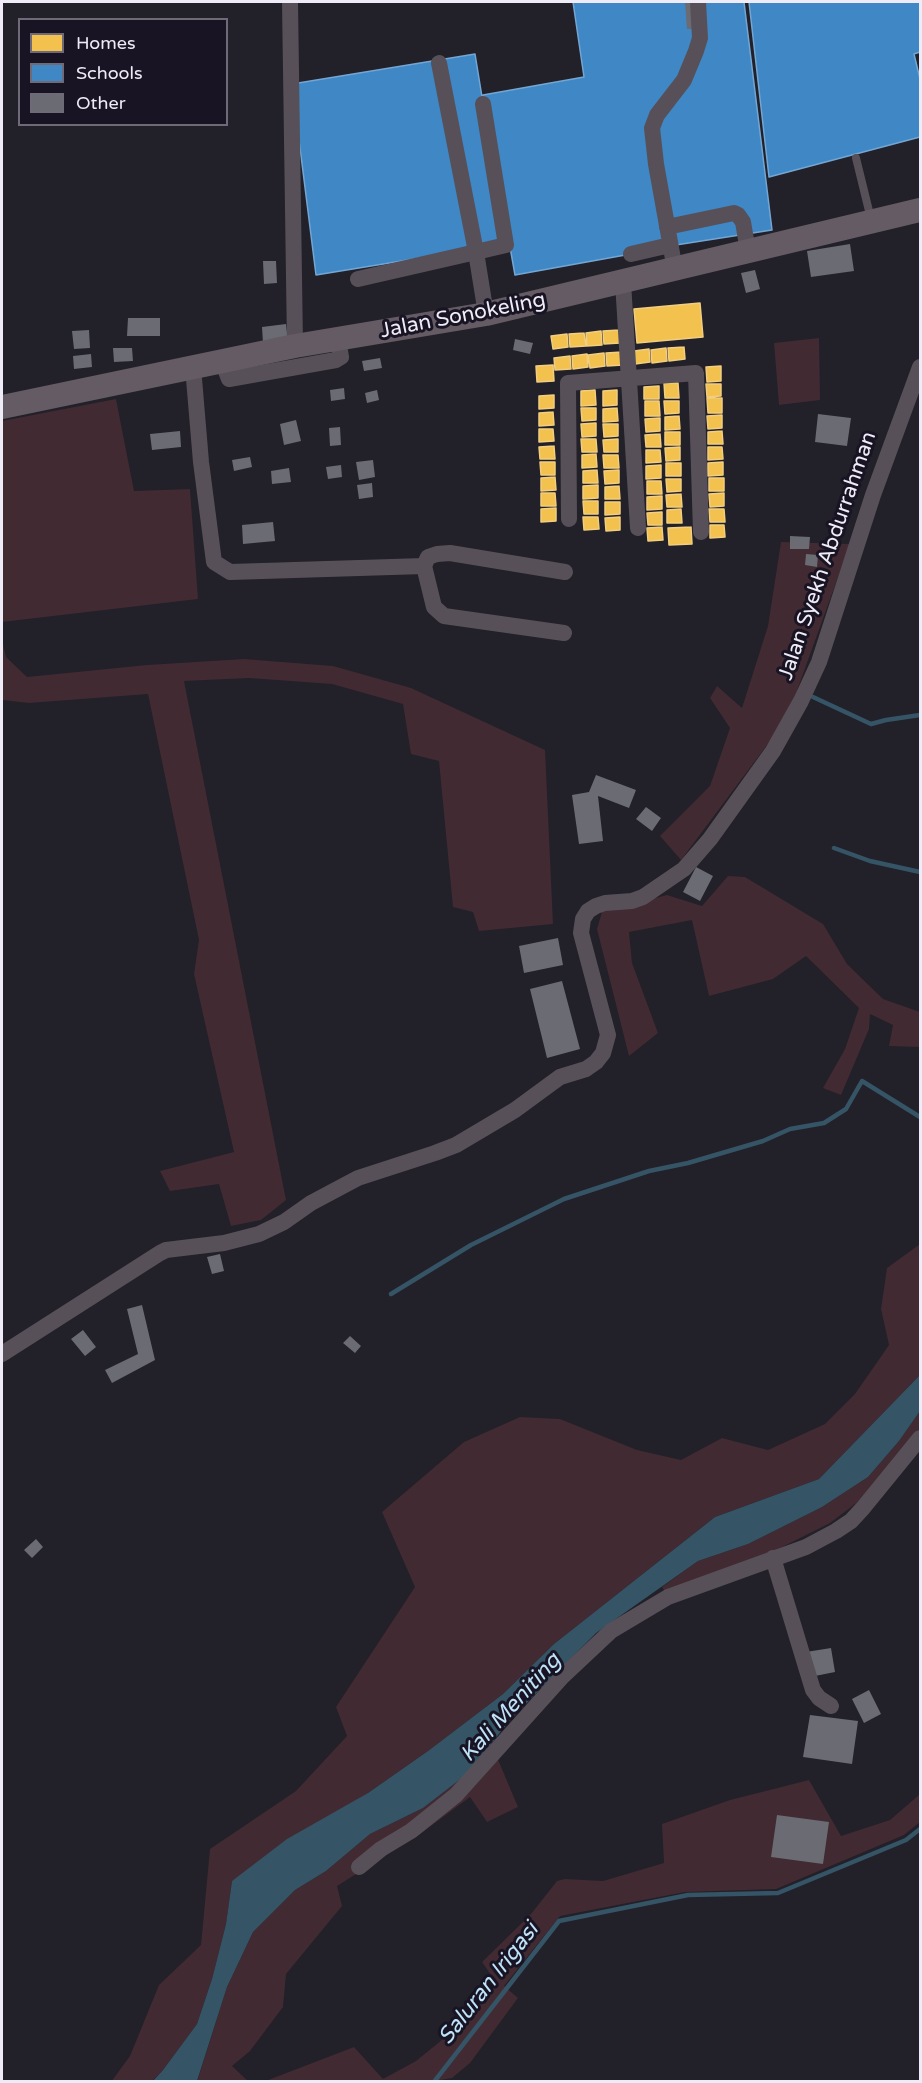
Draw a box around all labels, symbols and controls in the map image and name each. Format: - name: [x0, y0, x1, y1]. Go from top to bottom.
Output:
- legend: [18, 18, 228, 126]
- text: Homes: [76, 32, 136, 54]
- text: Schools: [76, 62, 143, 84]
- text: Other: [76, 92, 126, 114]
- street label: Jalan Sonokeling: [378, 288, 548, 344]
- street label: Jalan Syekh Abdurrahman: [774, 428, 882, 684]
- water label: Kali Meniting: [455, 1648, 567, 1768]
- water label: Saluran Irigasi: [433, 1918, 545, 2050]

